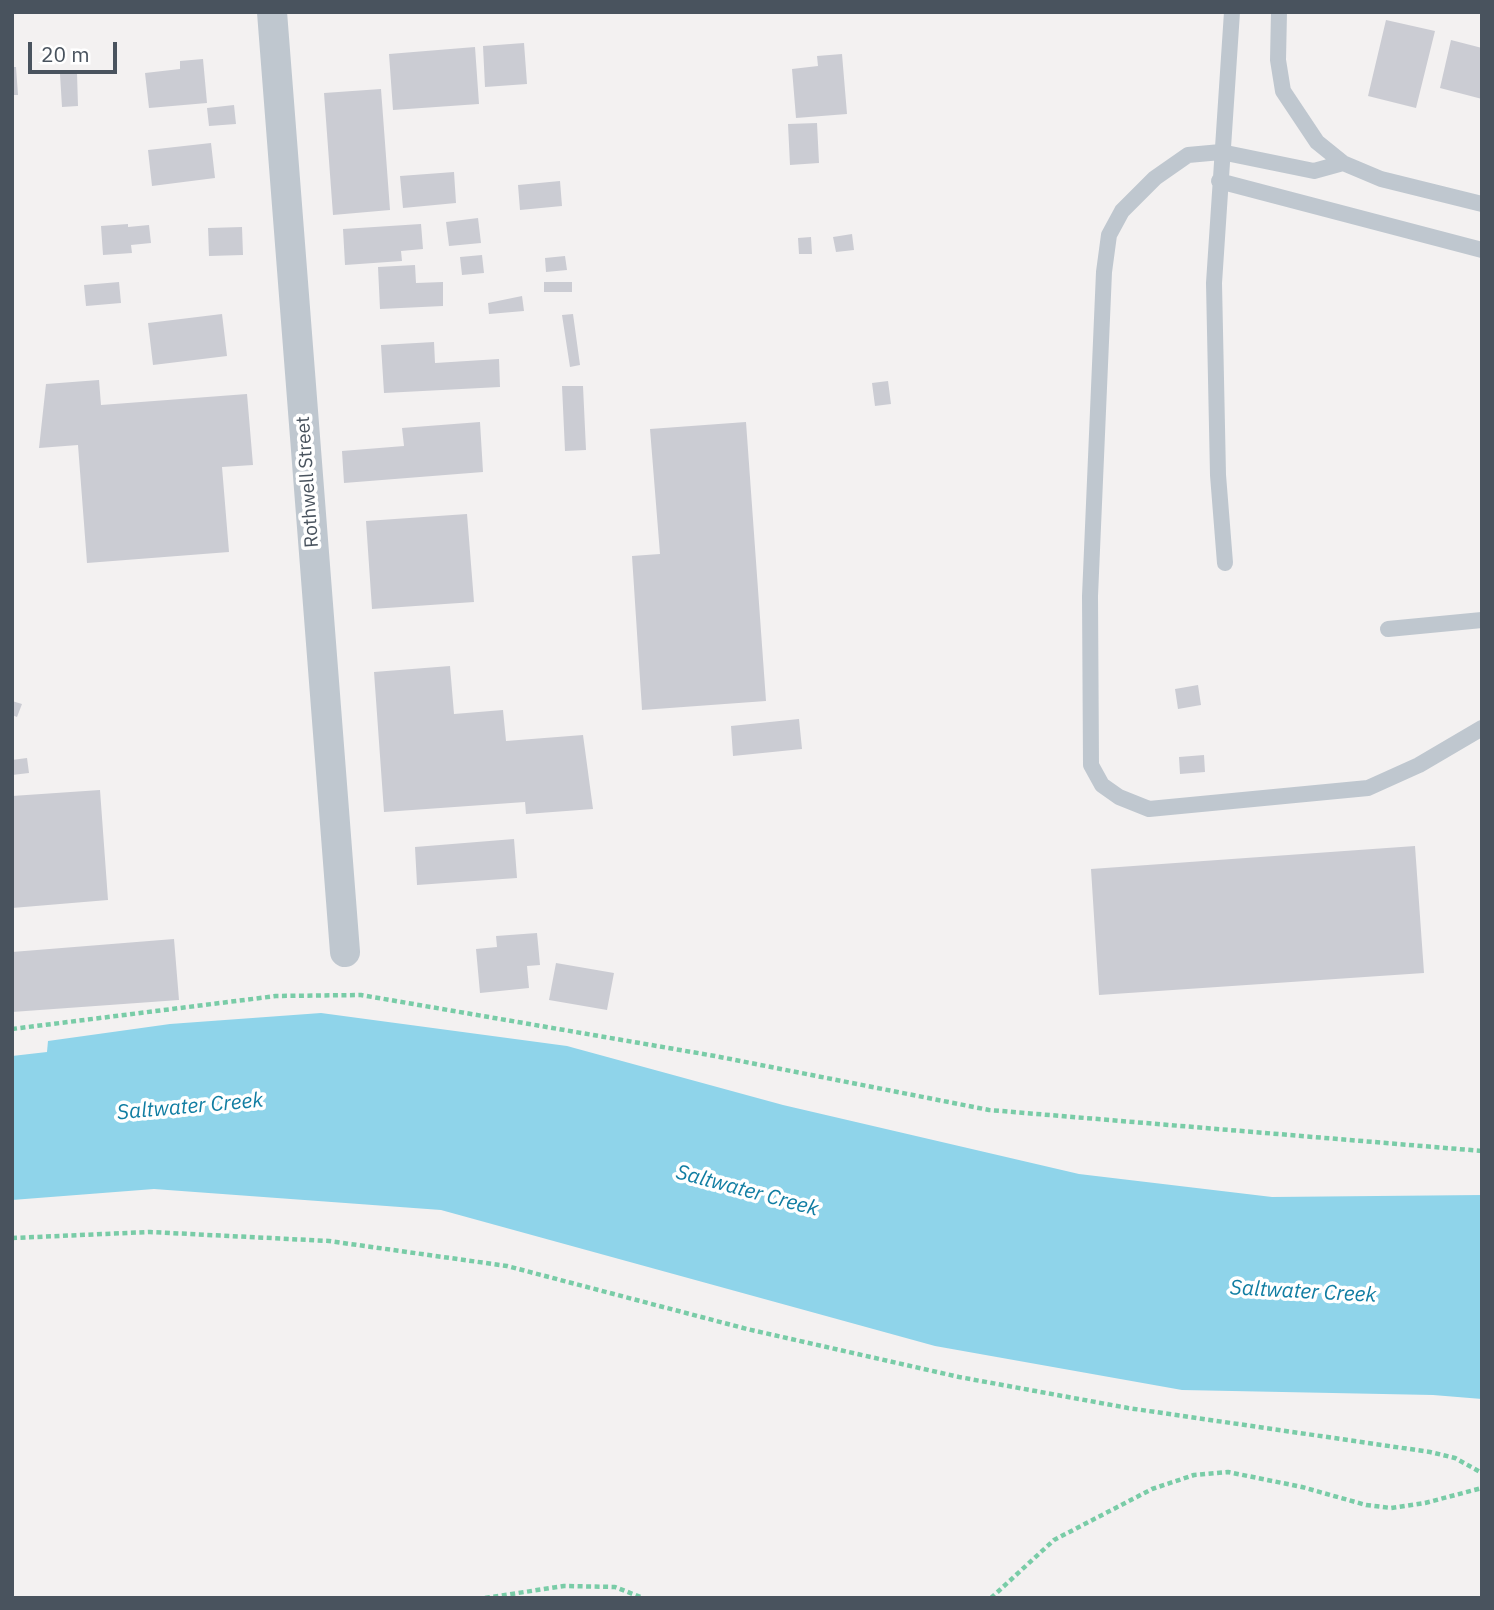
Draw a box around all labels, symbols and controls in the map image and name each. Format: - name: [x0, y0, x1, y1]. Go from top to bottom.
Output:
- scale bar: [32, 28, 121, 72]
- text: 20 m: [41, 40, 90, 68]
- street label: Rothwell Street: [292, 416, 324, 548]
- water label: Saltwater Creek: [116, 1088, 264, 1126]
- water label: Saltwater Creek: [673, 1160, 821, 1222]
- water label: Saltwater Creek: [1229, 1276, 1377, 1308]

